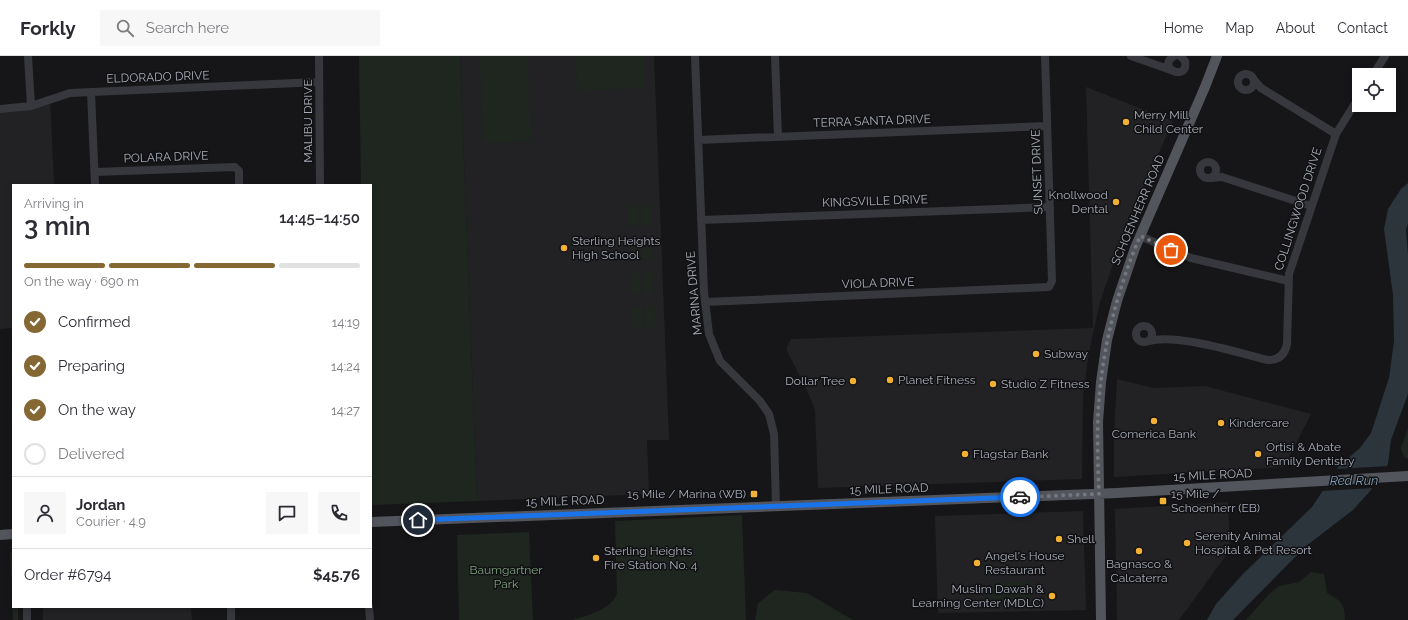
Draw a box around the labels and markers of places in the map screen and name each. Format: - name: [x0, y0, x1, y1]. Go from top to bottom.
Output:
- place label: Merry Mill Child Center: [1134, 108, 1204, 136]
- marker: Merry Mill Child Center: [1121, 117, 1131, 127]
- place label: Knollwood Dental: [1049, 188, 1109, 216]
- marker: Knollwood Dental: [1111, 197, 1121, 207]
- pin: [1154, 233, 1188, 267]
- place label: Sterling Heights High School: [572, 234, 660, 262]
- marker: Sterling Heights High School: [559, 243, 569, 253]
- place label: Subway: [1044, 347, 1089, 361]
- marker: Subway: [1031, 349, 1041, 359]
- place label: Planet Fitness: [898, 373, 976, 387]
- place label: Dollar Tree: [785, 374, 845, 388]
- marker: Planet Fitness: [885, 375, 895, 385]
- marker: Dollar Tree: [848, 376, 858, 386]
- place label: Studio Z Fitness: [1001, 377, 1090, 391]
- marker: Studio Z Fitness: [988, 379, 998, 389]
- marker: Comerica Bank: [1149, 416, 1159, 426]
- place label: Kindercare: [1229, 416, 1289, 430]
- marker: Kindercare: [1216, 418, 1226, 428]
- place label: Comerica Bank: [1112, 427, 1197, 441]
- place label: Ortisi & Abate Family Dentistry: [1266, 440, 1355, 468]
- place label: Flagstar Bank: [973, 447, 1049, 461]
- marker: Flagstar Bank: [960, 449, 970, 459]
- marker: Ortisi & Abate Family Dentistry: [1253, 449, 1263, 459]
- place label: 15 Mile / Marina (WB): [627, 487, 746, 501]
- place label: 15 Mile / Schoenherr (EB): [1171, 487, 1260, 515]
- marker: 15 Mile / Marina (WB): [749, 489, 759, 499]
- marker: 15 Mile / Schoenherr (EB): [1158, 496, 1168, 506]
- pin: [401, 503, 435, 537]
- place label: Serenity Animal Hospital & Pet Resort: [1195, 529, 1312, 557]
- place label: Shell: [1067, 532, 1096, 546]
- marker: Shell: [1054, 534, 1064, 544]
- marker: Serenity Animal Hospital & Pet Resort: [1182, 538, 1192, 548]
- place label: Sterling Heights Fire Station No. 4: [604, 544, 698, 572]
- marker: Bagnasco & Calcaterra: [1134, 546, 1144, 556]
- place label: Angel's House Restaurant: [985, 549, 1065, 577]
- marker: Sterling Heights Fire Station No. 4: [591, 553, 601, 563]
- place label: Bagnasco & Calcaterra: [1106, 557, 1172, 585]
- marker: Angel's House Restaurant: [972, 558, 982, 568]
- place label: Muslim Dawah & Learning Center (MDLC): [912, 582, 1044, 610]
- marker: Muslim Dawah & Learning Center (MDLC): [1047, 591, 1057, 601]

